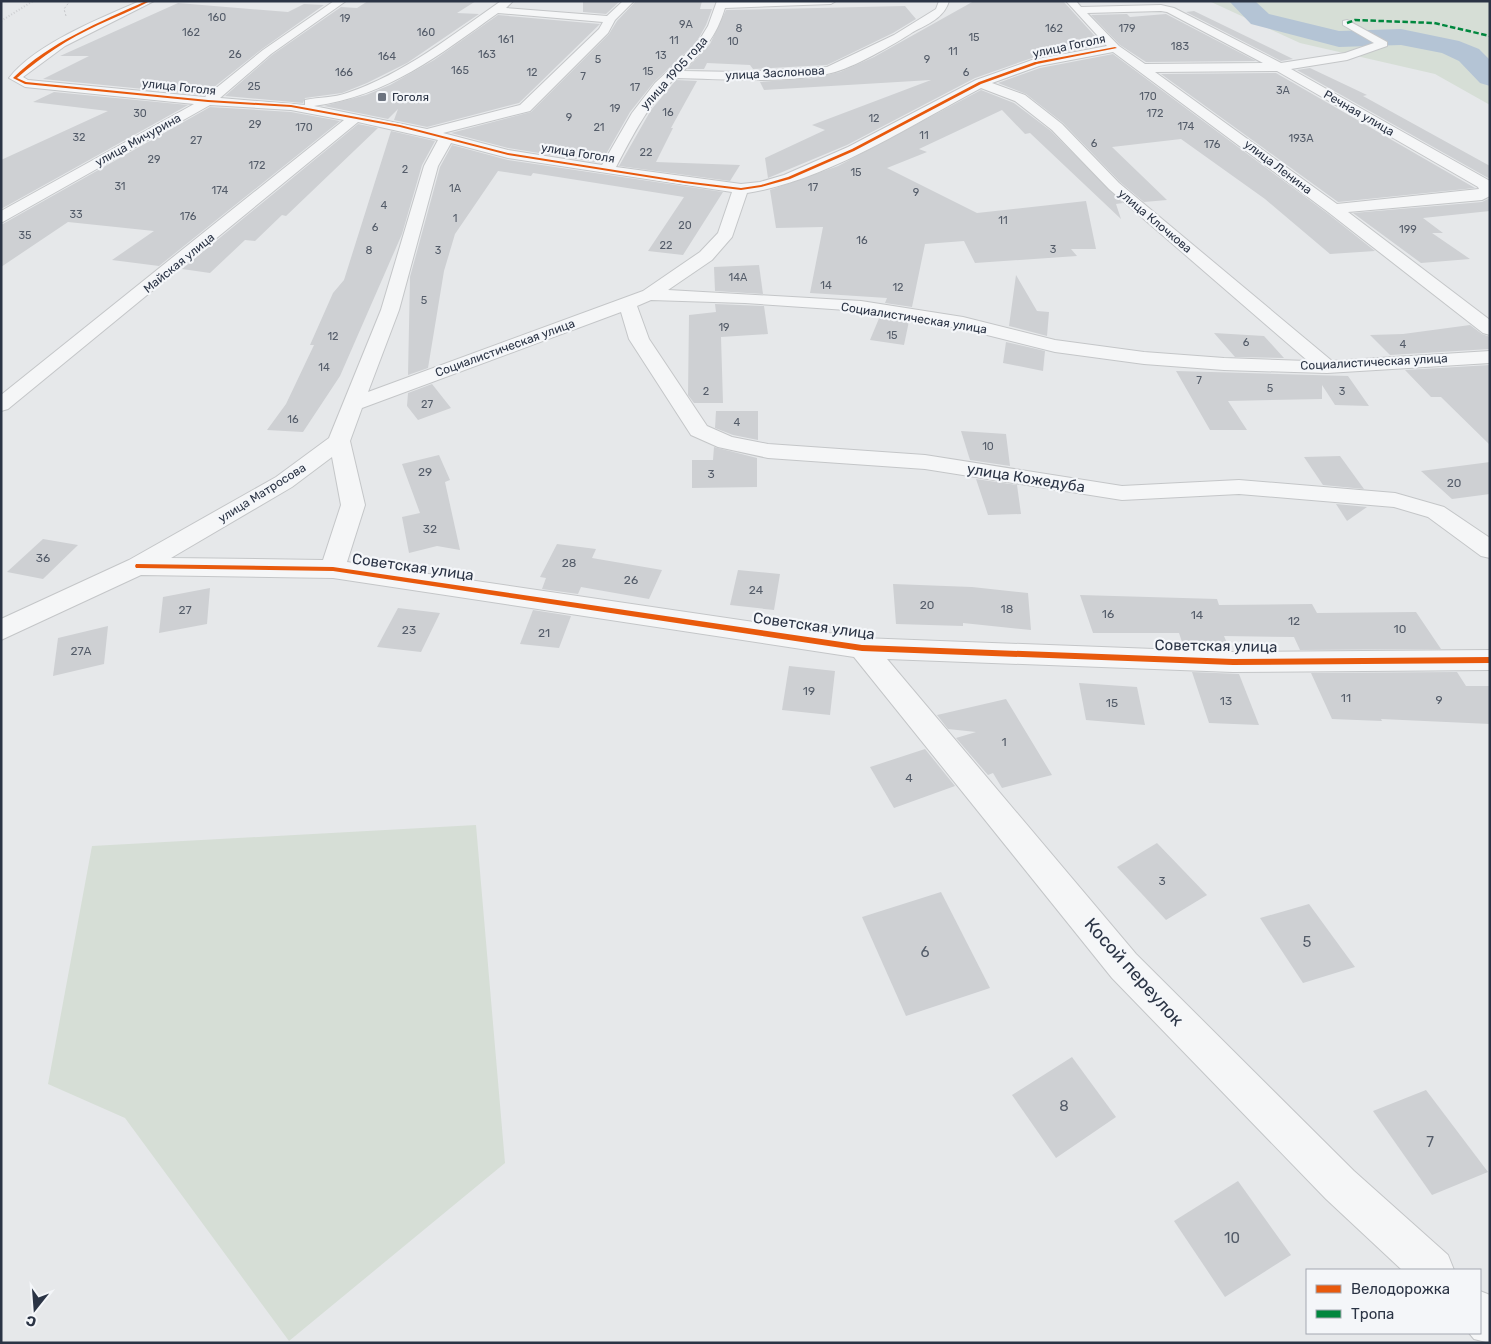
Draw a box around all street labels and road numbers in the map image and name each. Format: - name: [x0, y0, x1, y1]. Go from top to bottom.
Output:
- street label: улица Гоголя: [1031, 31, 1107, 61]
- street label: улица 1905 года: [638, 34, 710, 112]
- street label: улица Заслонова: [725, 63, 825, 83]
- street label: улица Гоголя: [141, 76, 217, 98]
- street label: Речная улица: [1321, 87, 1397, 139]
- street label: улица Мичурина: [93, 111, 183, 169]
- street label: улица Ленина: [1241, 137, 1315, 197]
- street label: улица Гоголя: [540, 140, 616, 166]
- street label: улица Клочкова: [1115, 186, 1195, 256]
- street label: Майская улица: [141, 230, 217, 296]
- street label: Социалистическая улица: [840, 300, 988, 336]
- street label: Социалистическая улица: [433, 316, 577, 380]
- street label: Социалистическая улица: [1300, 351, 1448, 373]
- street label: улица Матросова: [216, 460, 308, 526]
- street label: улица Кожедуба: [966, 460, 1086, 496]
- street label: Советская улица: [351, 550, 475, 584]
- street label: Советская улица: [752, 609, 876, 643]
- street label: Советская улица: [1155, 636, 1277, 656]
- street label: Косой переулок: [1080, 913, 1189, 1031]

